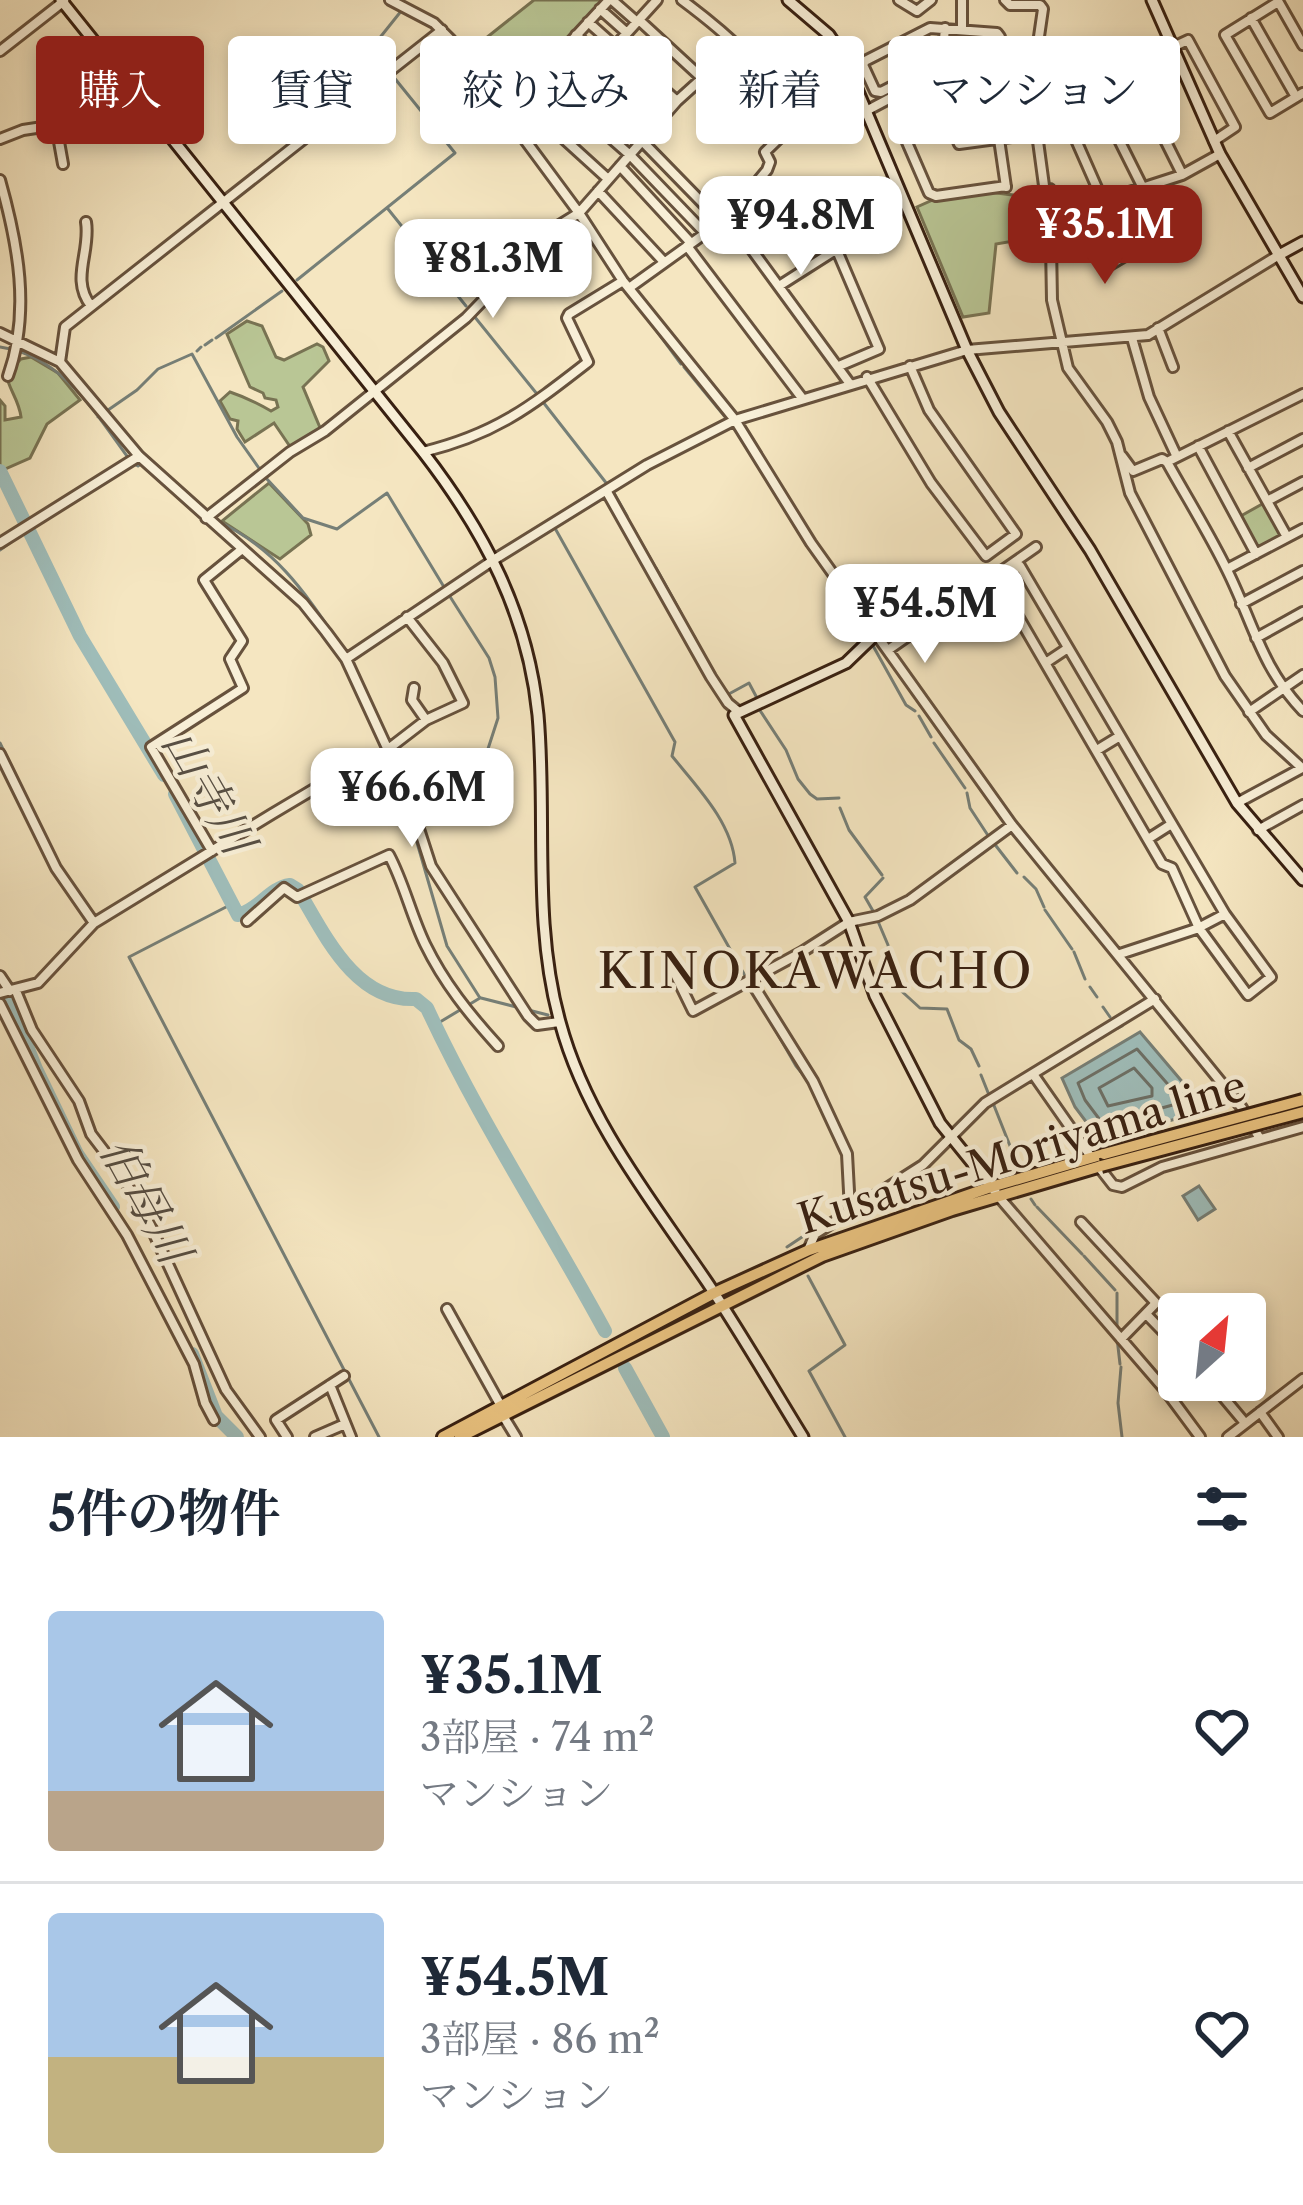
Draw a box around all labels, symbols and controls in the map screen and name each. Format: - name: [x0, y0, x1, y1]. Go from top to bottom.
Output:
- chip: 購入: [36, 36, 204, 144]
- chip: 賃貸: [228, 36, 396, 144]
- chip: 絞り込み: [420, 36, 672, 144]
- chip: 新着: [696, 36, 864, 144]
- chip: マンション: [888, 36, 1180, 144]
- pin: ¥94.8M: [703, 176, 899, 278]
- pin: ¥35.1M: [1007, 185, 1203, 287]
- text: ¥94.8M: [726, 191, 876, 239]
- text: ¥35.1M: [1035, 200, 1175, 248]
- pin: ¥81.3M: [395, 219, 591, 321]
- text: ¥81.3M: [422, 234, 564, 282]
- pin: ¥54.5M: [827, 564, 1023, 666]
- text: ¥54.5M: [852, 579, 998, 627]
- water label: 山寺川: [151, 719, 269, 868]
- pin: ¥66.6M: [314, 748, 510, 850]
- text: ¥66.6M: [338, 763, 486, 811]
- district label: KINOKAWACHO: [598, 941, 1034, 1000]
- street label: Kusatsu-Moriyama line: [792, 1059, 1252, 1245]
- water label: 伯母川: [89, 1127, 206, 1277]
- north arrow: [1158, 1293, 1266, 1401]
- map controls: [1158, 1293, 1266, 1401]
- icon: filters: [1189, 1476, 1255, 1542]
- text: 5件の物件: [48, 1482, 280, 1544]
- text: ¥35.1M: [420, 1644, 603, 1706]
- icon: home: [144, 1659, 288, 1803]
- icon: heart: [1189, 1698, 1255, 1764]
- text: 3部屋 · 74 m²: [420, 1713, 654, 1761]
- text: マンション: [420, 1769, 613, 1817]
- text: ¥54.5M: [420, 1946, 610, 2008]
- icon: home: [144, 1961, 288, 2105]
- icon: heart: [1189, 2000, 1255, 2066]
- text: 3部屋 · 86 m²: [420, 2015, 660, 2063]
- text: マンション: [420, 2071, 613, 2119]

